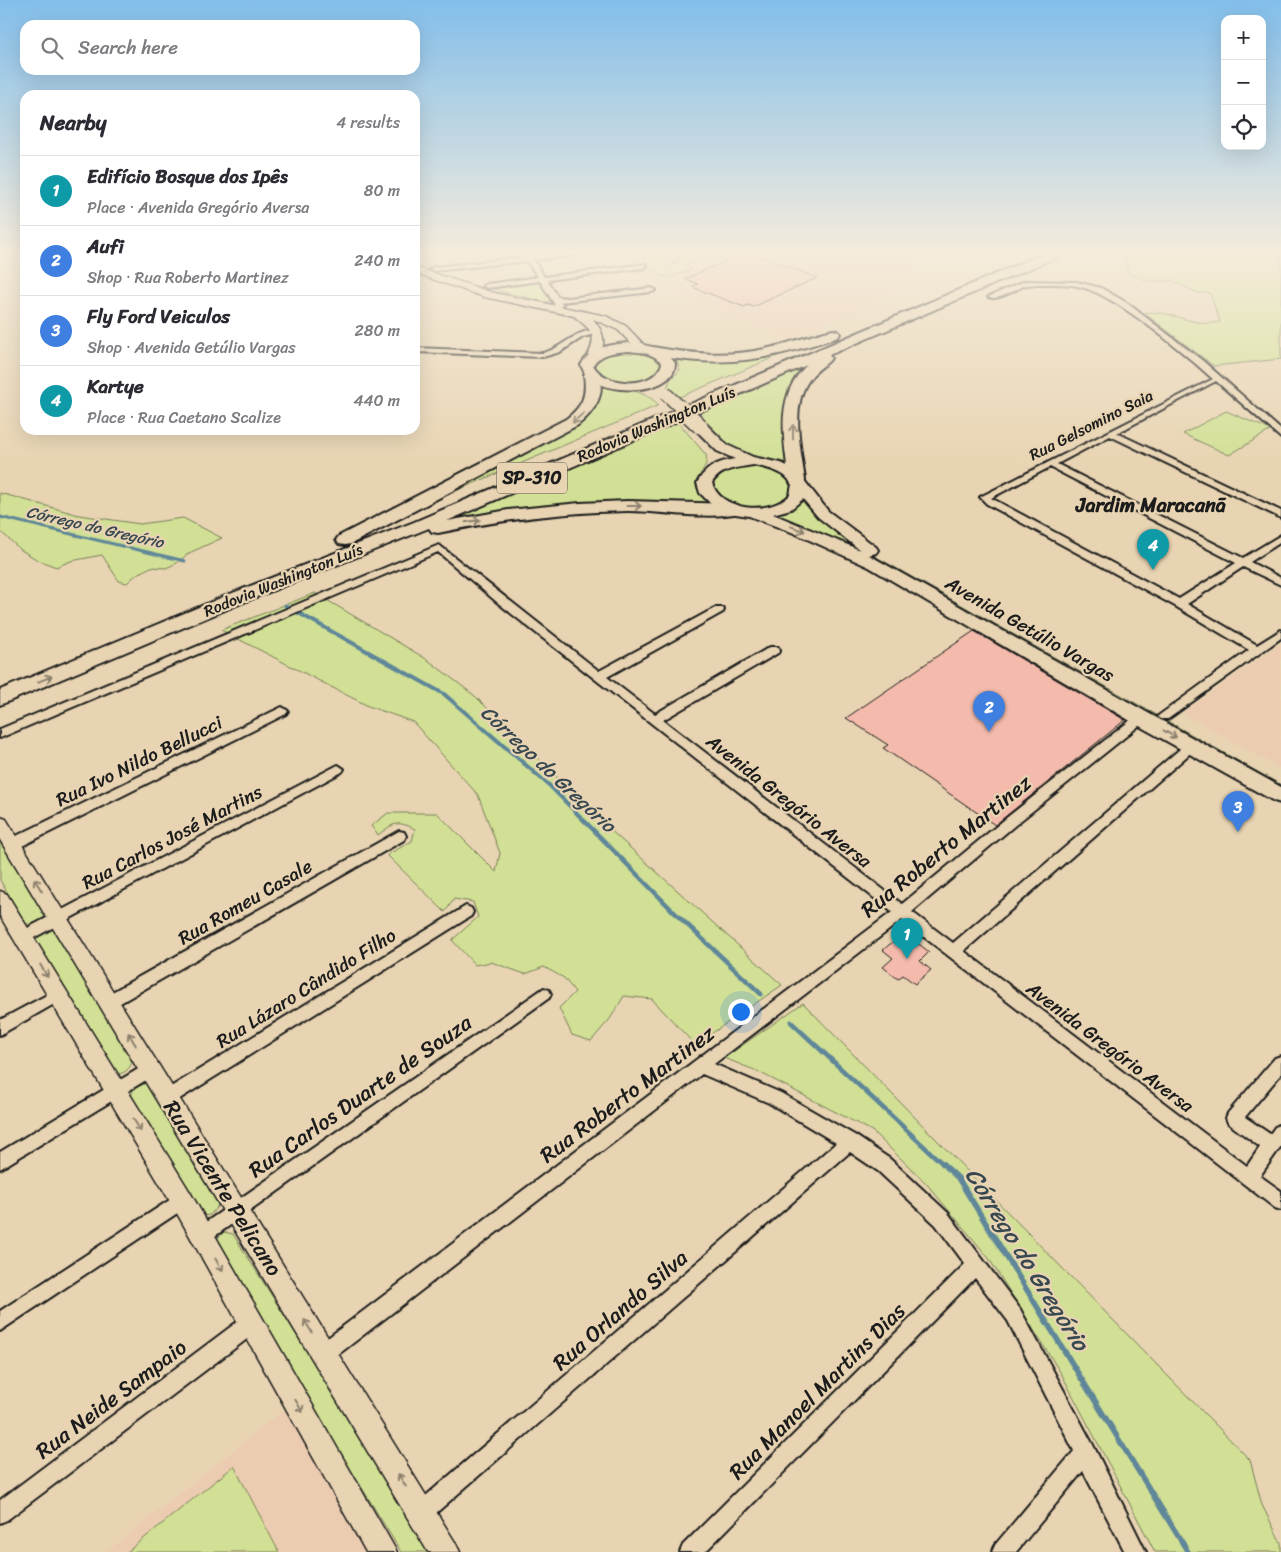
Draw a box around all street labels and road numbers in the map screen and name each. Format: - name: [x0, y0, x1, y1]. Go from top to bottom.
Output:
- street label: Rodovia Washington Luís: [572, 377, 740, 471]
- street label: Rua Gelsomino Saia: [1024, 381, 1158, 469]
- road number: SP-310: [497, 462, 567, 493]
- street label: Rodovia Washington Luís: [199, 535, 368, 625]
- street label: Avenida Getúlio Vargas: [938, 566, 1121, 691]
- street label: Rua Ivo Nildo Bellucci: [50, 706, 229, 816]
- street label: Avenida Gregório Aversa: [698, 725, 880, 877]
- street label: Rua Roberto Martinez: [851, 764, 1041, 928]
- street label: Rua Carlos José Martins: [76, 775, 269, 899]
- street label: Rua Romeu Casale: [171, 850, 319, 954]
- street label: Rua Lázaro Cândido Filho: [209, 919, 403, 1057]
- street label: Avenida Gregório Aversa: [1018, 972, 1201, 1122]
- street label: Rua Carlos Duarte de Souza: [240, 1003, 481, 1188]
- street label: Rua Roberto Martinez: [531, 1014, 724, 1173]
- street label: Rua Vicente Pelicano: [153, 1092, 293, 1284]
- street label: Rua Orlando Silva: [543, 1239, 697, 1381]
- street label: Rua Manoel Martins Dias: [719, 1292, 916, 1489]
- street label: Rua Neide Sampaio: [27, 1329, 195, 1469]

